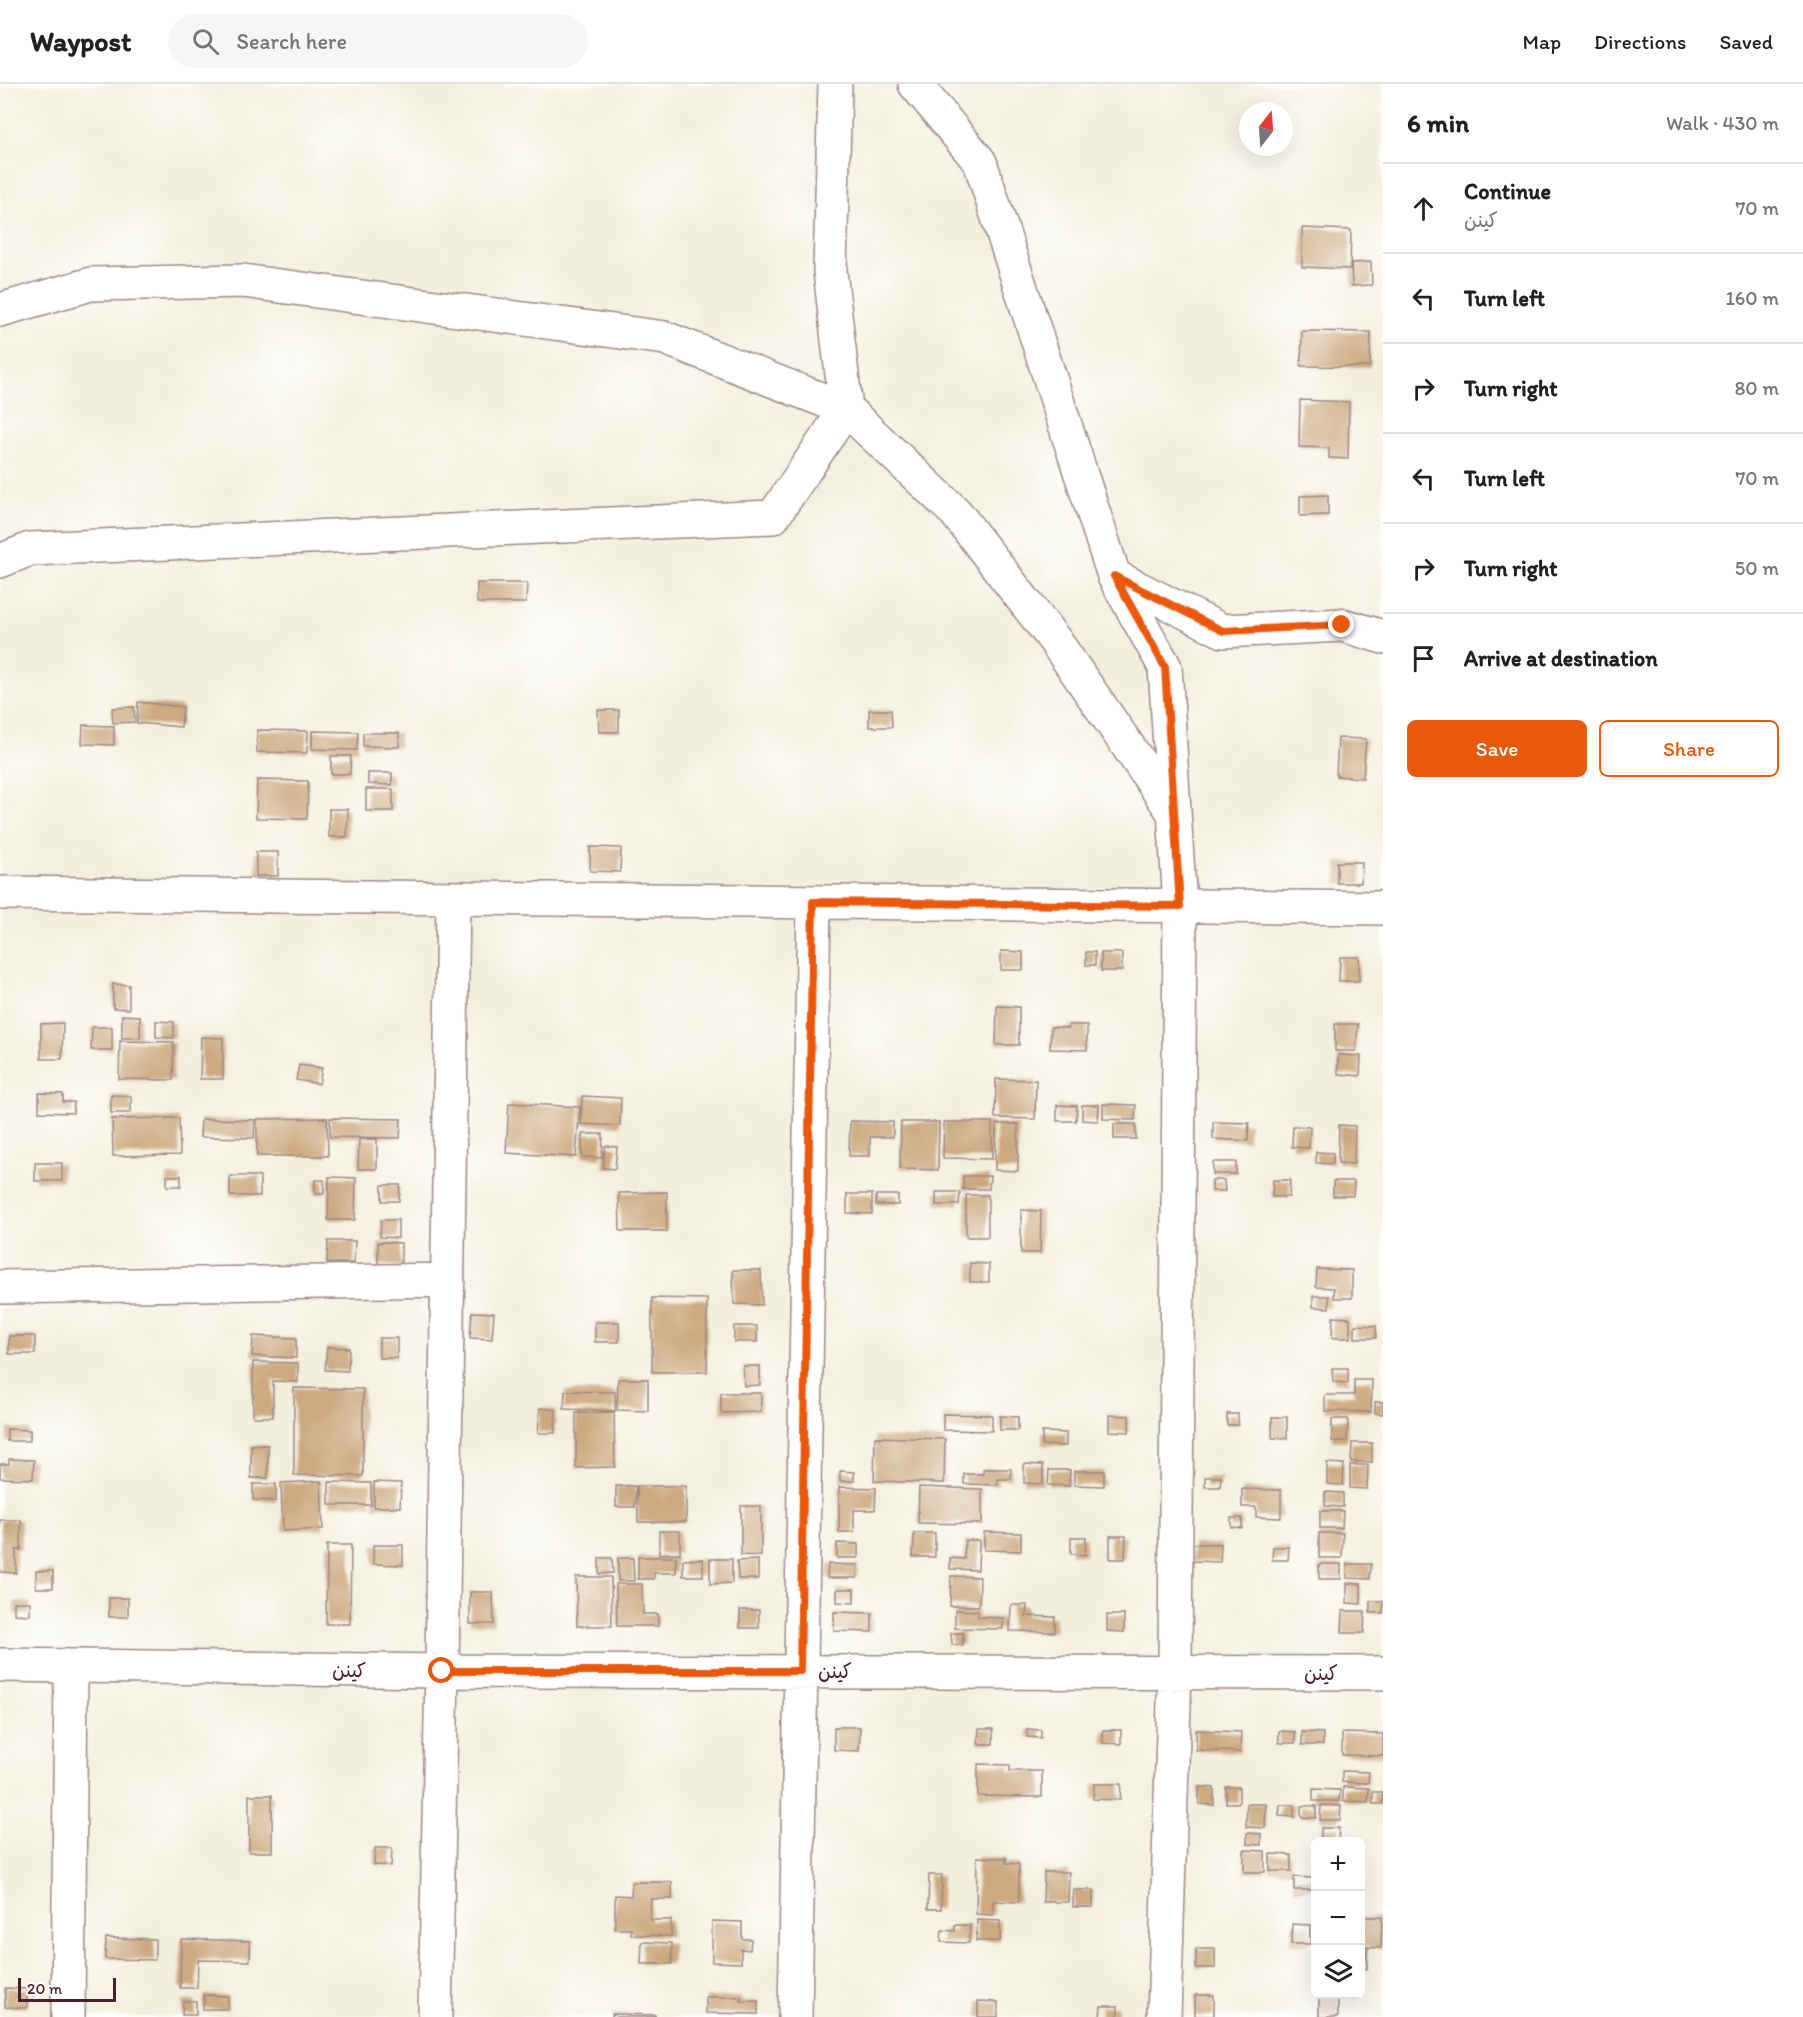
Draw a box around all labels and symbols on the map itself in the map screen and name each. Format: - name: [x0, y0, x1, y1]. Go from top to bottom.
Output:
- north arrow: [1239, 102, 1293, 156]
- route end: [1328, 611, 1354, 637]
- route start: [428, 1657, 454, 1683]
- street label: كينن: [332, 1658, 366, 1682]
- street label: كينن: [818, 1659, 852, 1683]
- street label: كينن: [1304, 1661, 1338, 1685]
- scale bar: [18, 1975, 116, 2002]

